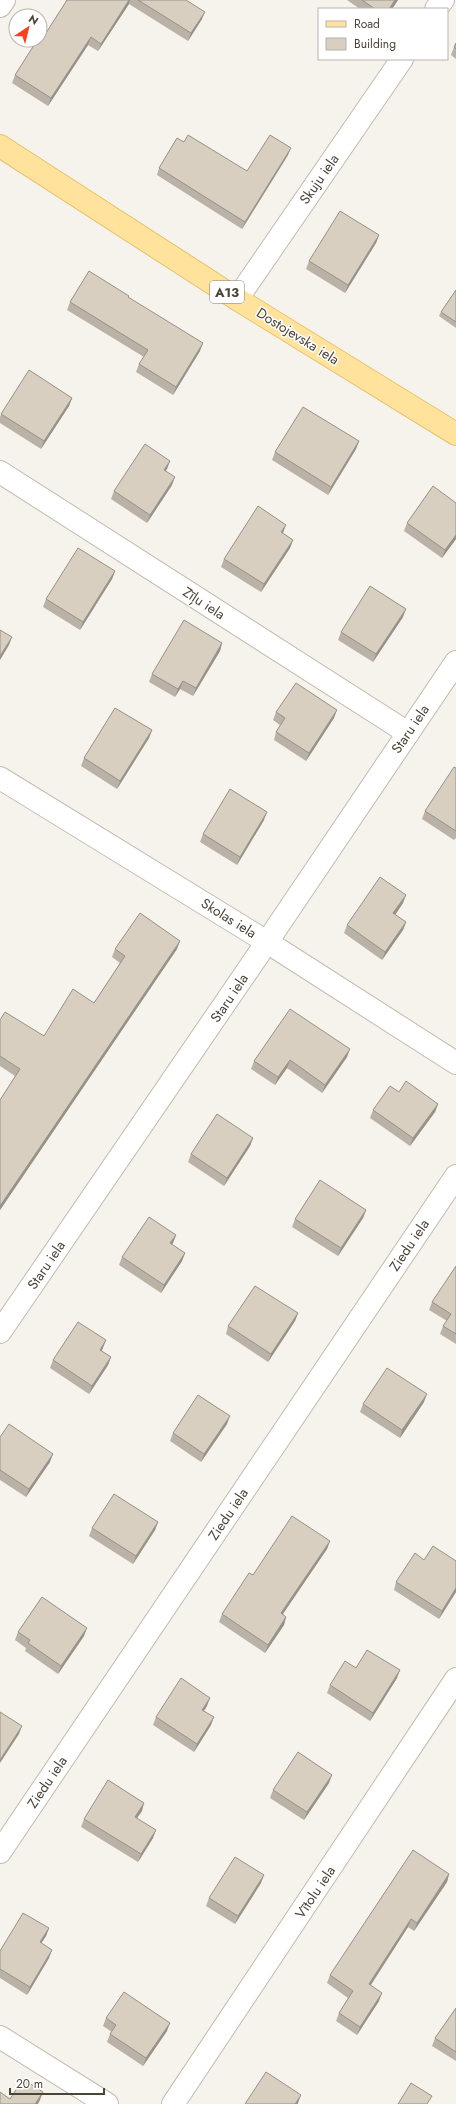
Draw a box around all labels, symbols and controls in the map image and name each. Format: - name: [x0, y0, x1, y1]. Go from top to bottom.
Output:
- north arrow: [8, 8, 48, 48]
- legend: [318, 8, 448, 60]
- text: N: [26, 11, 42, 29]
- text: Road: [354, 15, 380, 33]
- text: Building: [354, 35, 396, 53]
- street label: Skuju iela: [294, 150, 344, 208]
- road number: A13: [210, 281, 244, 303]
- street label: Dostojevska iela: [253, 303, 343, 369]
- street label: Zīļu iela: [178, 582, 229, 625]
- street label: Staru iela: [386, 701, 434, 757]
- street label: Skolas iela: [197, 893, 261, 943]
- street label: Staru iela: [205, 970, 253, 1026]
- street label: Ziedu iela: [384, 1215, 434, 1275]
- street label: Staru iela: [22, 1237, 70, 1293]
- street label: Ziedu iela: [203, 1484, 253, 1544]
- street label: Ziedu iela: [22, 1752, 72, 1812]
- street label: Vītolu iela: [290, 1862, 340, 1922]
- scale bar: [10, 2070, 104, 2096]
- text: 20 m: [16, 2075, 43, 2093]

